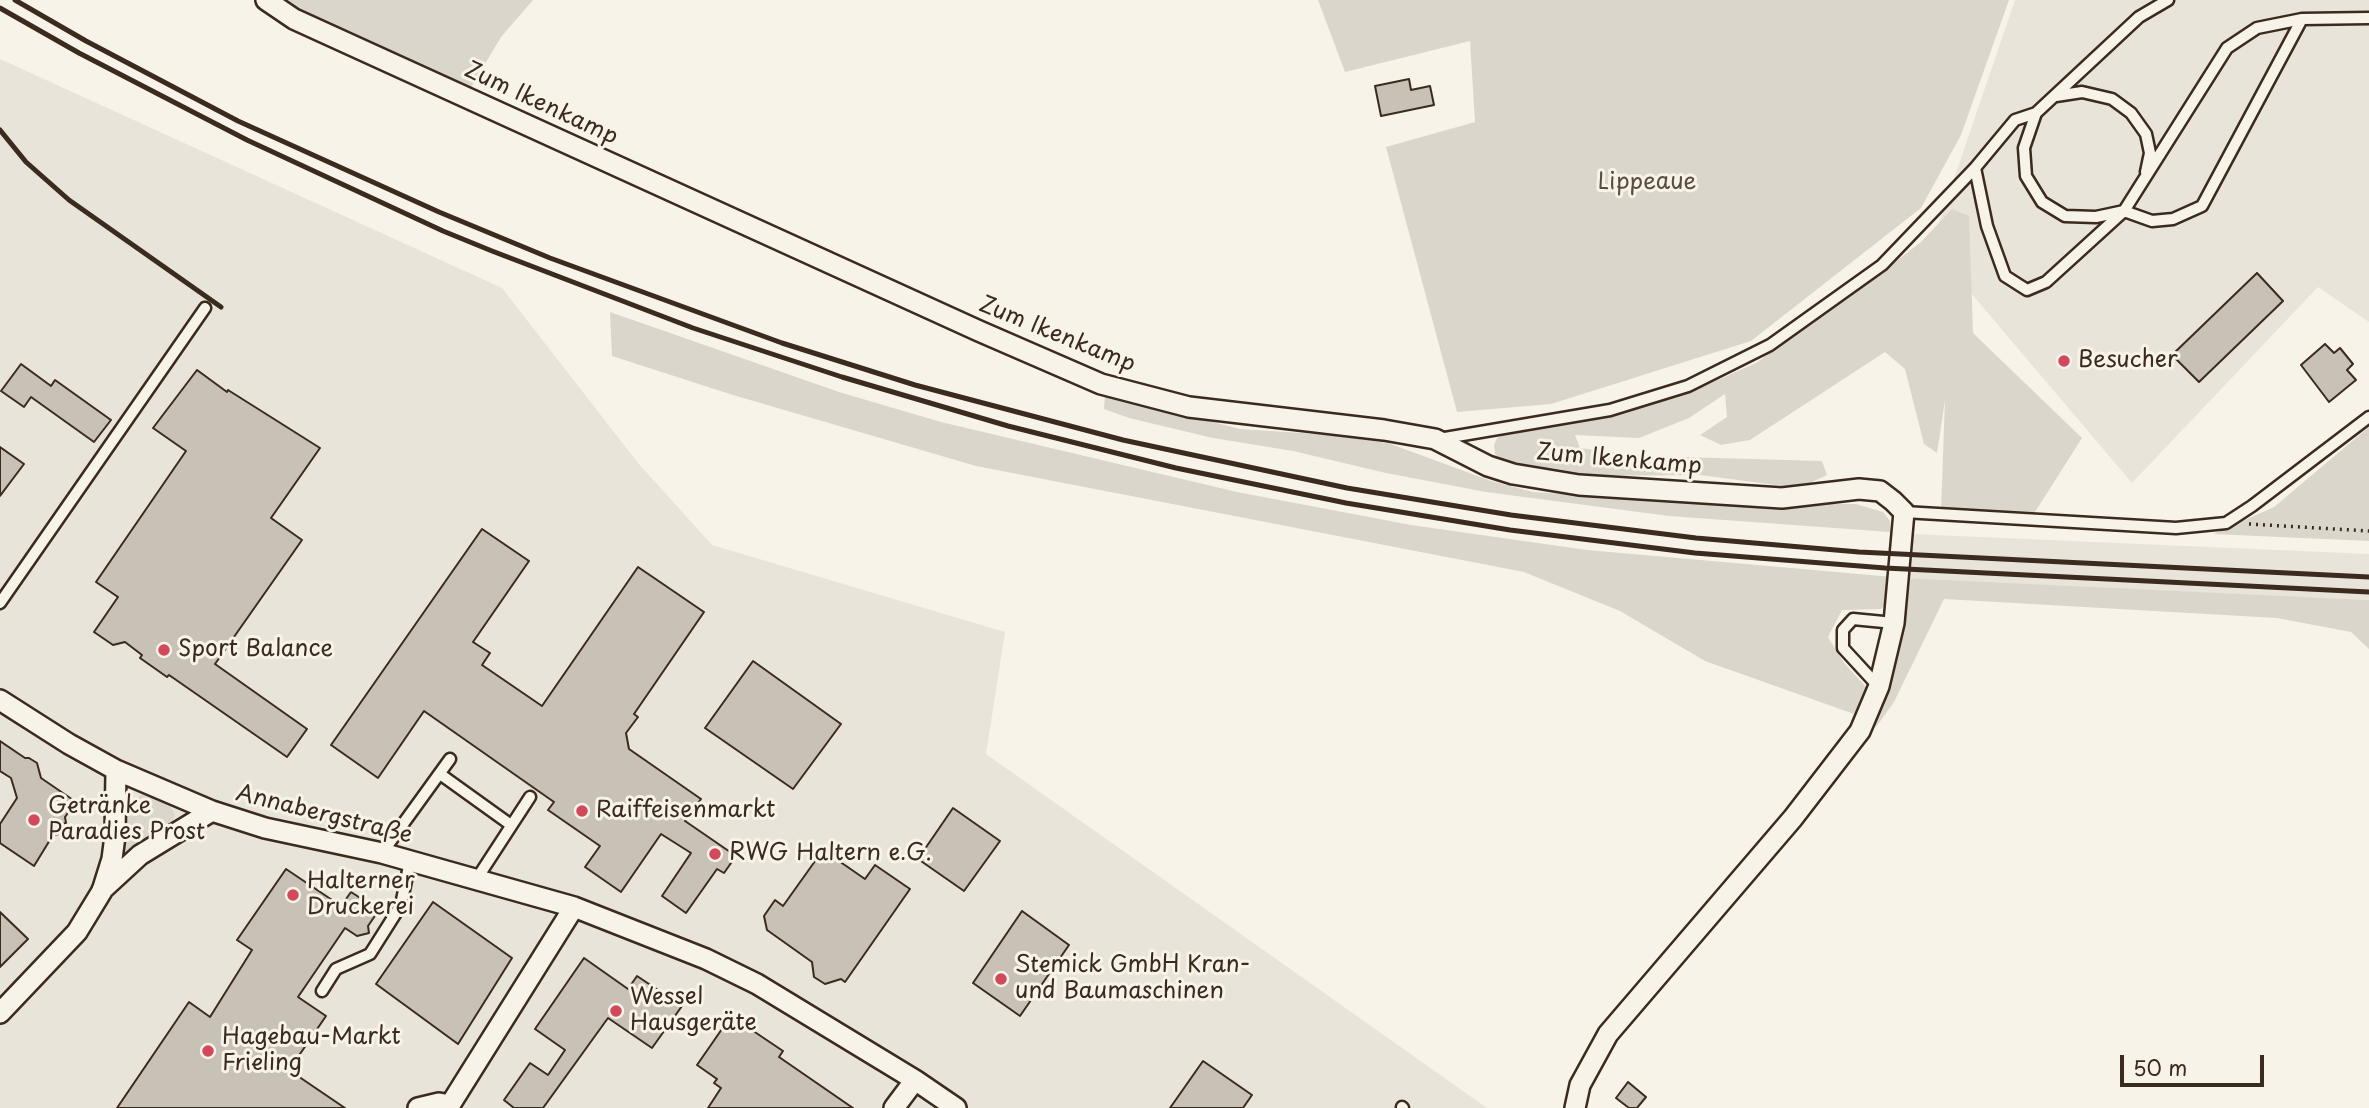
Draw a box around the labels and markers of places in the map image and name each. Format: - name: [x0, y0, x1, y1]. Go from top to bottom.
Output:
- place label: Besucher: [2078, 347, 2178, 375]
- marker: Besucher: [2056, 353, 2072, 369]
- place label: Sport Balance: [178, 636, 333, 664]
- marker: Sport Balance: [156, 642, 172, 658]
- place label: Getränke Paradies Prost: [48, 793, 205, 847]
- place label: Raiffeisenmarkt: [596, 797, 775, 825]
- marker: Raiffeisenmarkt: [574, 803, 590, 819]
- marker: Getränke Paradies Prost: [26, 812, 42, 828]
- place label: RWG Haltern e.G.: [729, 840, 932, 868]
- marker: RWG Haltern e.G.: [707, 846, 723, 862]
- place label: Halterner Druckerei: [307, 868, 415, 922]
- marker: Halterner Druckerei: [285, 887, 301, 903]
- place label: Stemick GmbH Kran- und Baumaschinen: [1015, 952, 1251, 1006]
- marker: Stemick GmbH Kran- und Baumaschinen: [993, 971, 1009, 987]
- place label: Wessel Hausgeräte: [630, 984, 757, 1038]
- marker: Wessel Hausgeräte: [608, 1003, 624, 1019]
- place label: Hagebau-Markt Frieling: [222, 1024, 401, 1078]
- marker: Hagebau-Markt Frieling: [200, 1043, 216, 1059]

